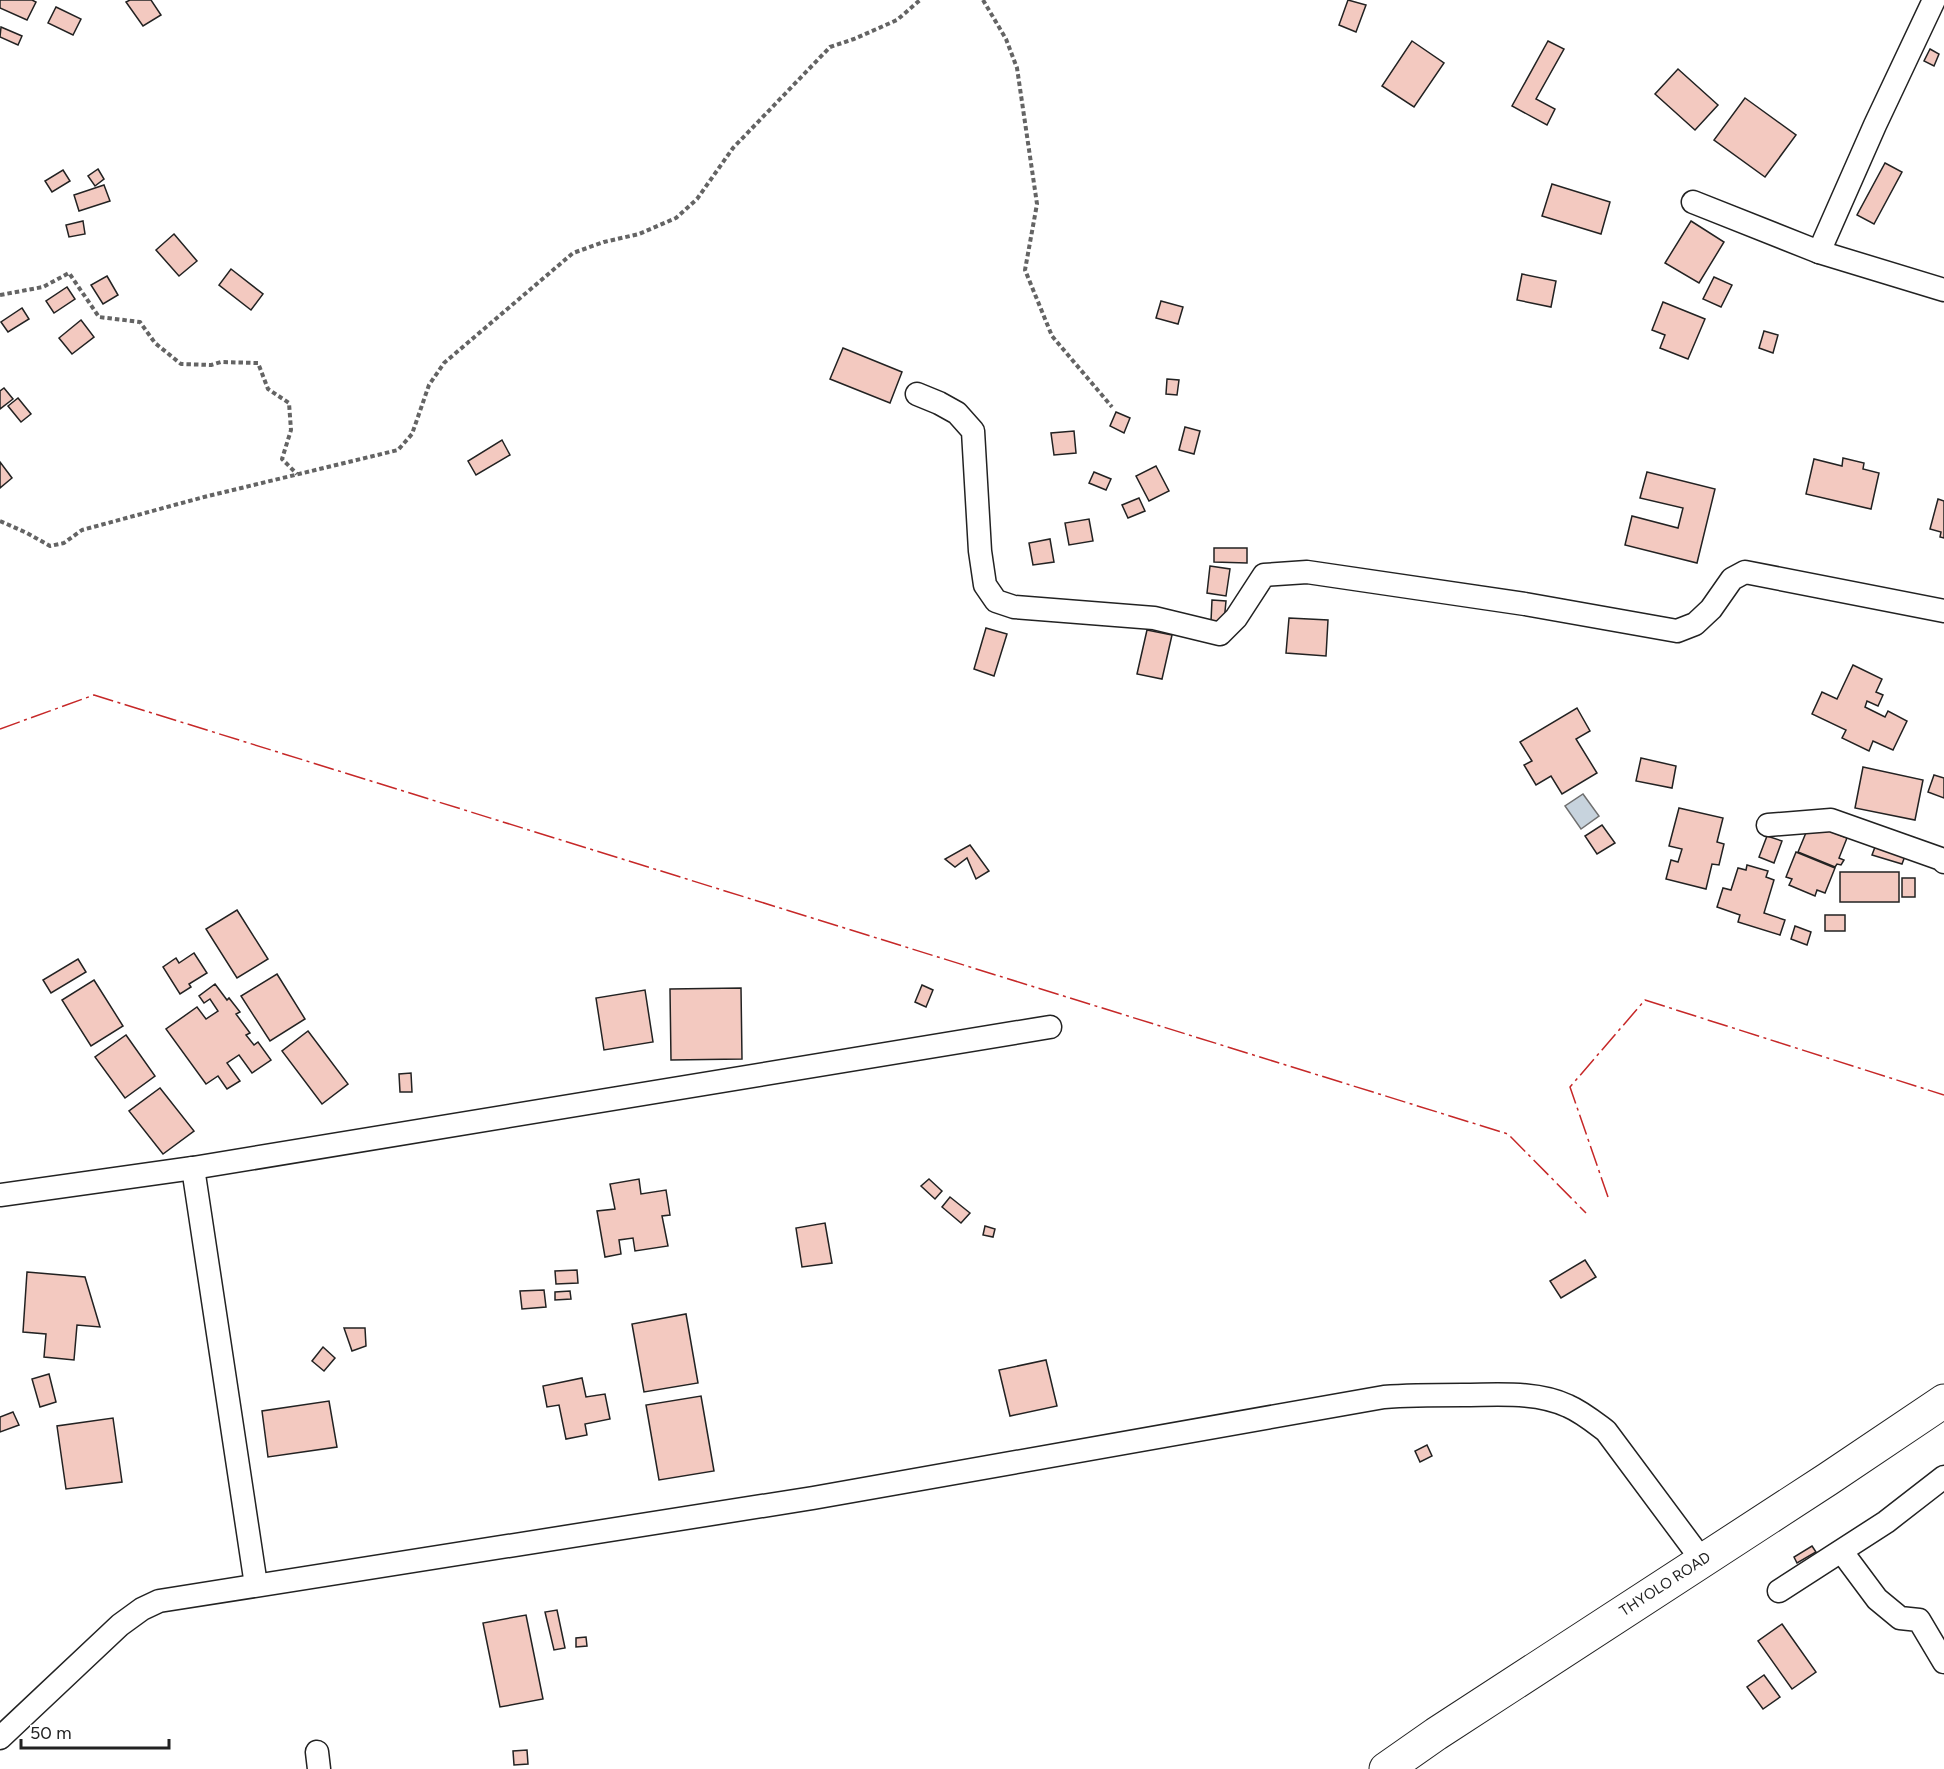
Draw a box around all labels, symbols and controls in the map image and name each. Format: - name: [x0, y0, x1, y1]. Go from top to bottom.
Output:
- street label: THYOLO ROAD: [1616, 1548, 1714, 1620]
- scale bar: [21, 1712, 170, 1750]
- text: 50 m: [30, 1722, 72, 1744]

